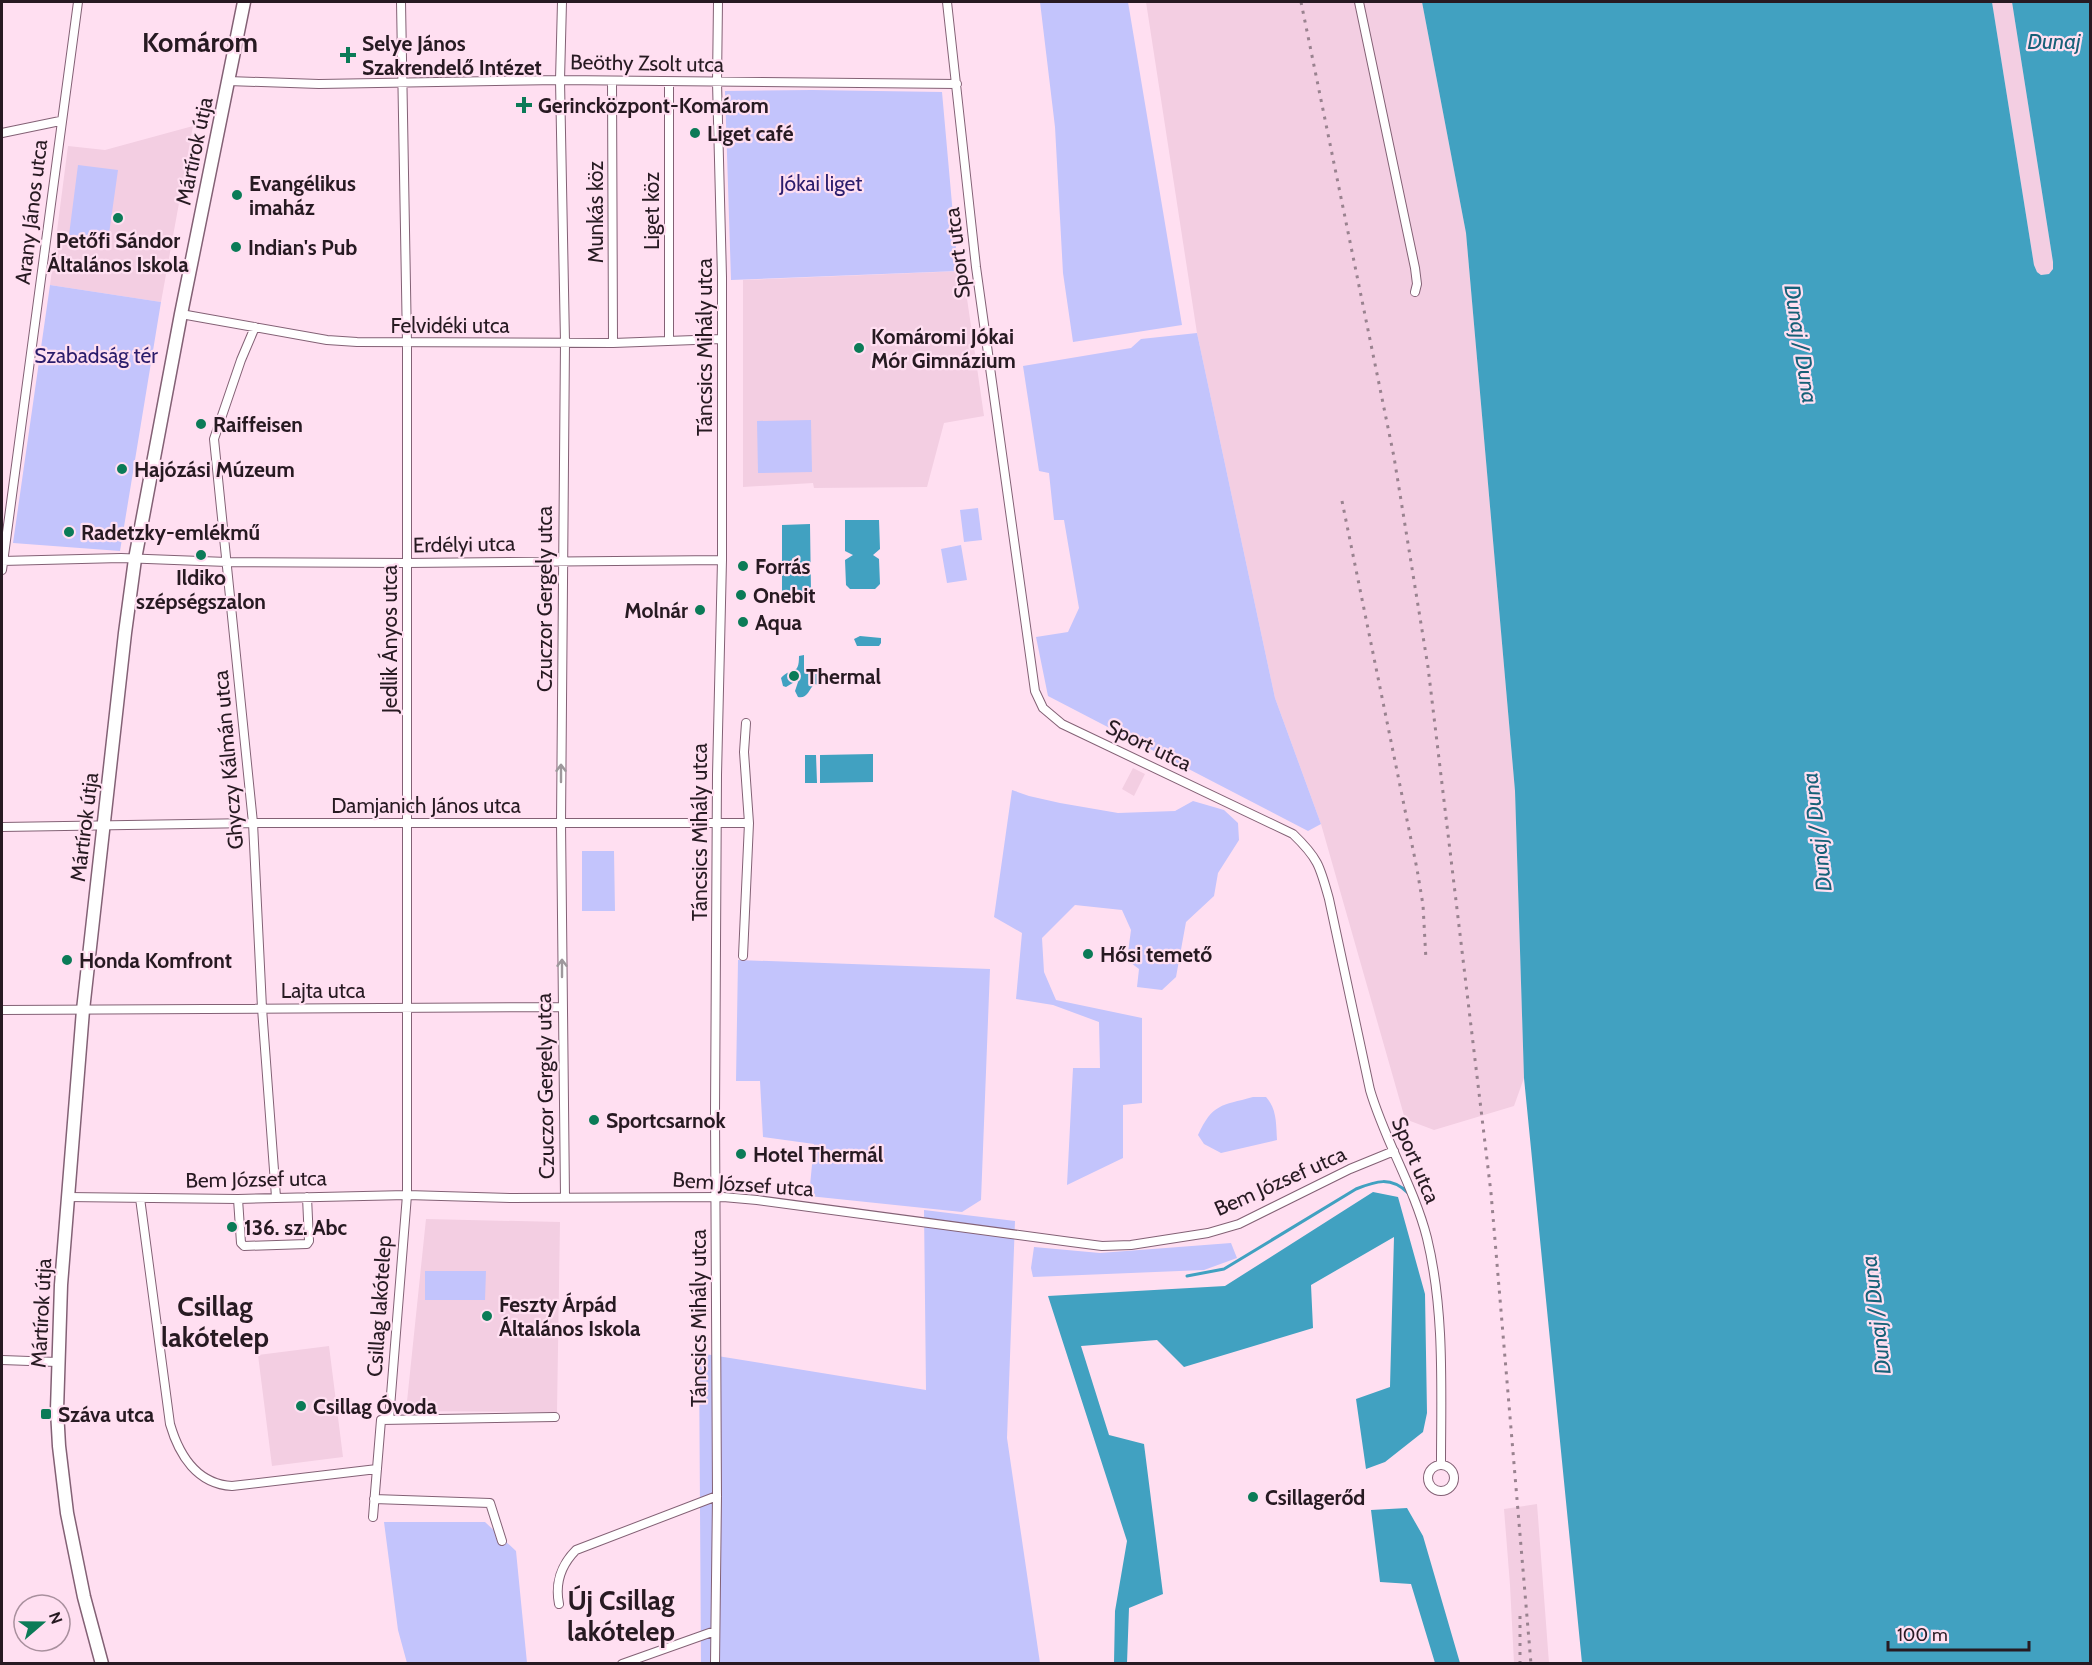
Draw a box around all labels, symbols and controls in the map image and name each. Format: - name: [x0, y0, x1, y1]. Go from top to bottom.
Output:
- district label: Komárom: [142, 26, 258, 59]
- water label: Dunaj: [2027, 28, 2081, 55]
- place label: Selye János Szakrendelő Intézet: [362, 31, 542, 80]
- marker: Selye János Szakrendelő Intézet: [339, 46, 357, 64]
- street label: Beöthy Zsolt utca: [570, 49, 724, 77]
- place label: Gerincközpont-Komárom: [538, 93, 769, 118]
- street label: Mártírok útja: [170, 95, 219, 208]
- marker: Gerincközpont-Komárom: [515, 96, 533, 114]
- place label: Liget café: [707, 121, 794, 146]
- marker: Liget café: [688, 126, 702, 140]
- street label: Arany János utca: [10, 138, 52, 286]
- street label: Munkás köz: [583, 161, 608, 263]
- place label: Evangélikus imaház: [249, 171, 356, 220]
- park label: Jókai liget: [779, 171, 862, 196]
- street label: Liget köz: [639, 172, 664, 250]
- marker: Evangélikus imaház: [230, 188, 244, 202]
- street label: Sport utca: [939, 206, 975, 300]
- marker: Petőfi Sándor Általános Iskola: [111, 211, 125, 225]
- place label: Petőfi Sándor Általános Iskola: [47, 228, 189, 277]
- place label: Indian's Pub: [248, 235, 357, 260]
- marker: Indian's Pub: [229, 240, 243, 254]
- street label: Táncsics Mihály utca: [692, 258, 717, 436]
- water label: Dunaj / Duna: [1778, 283, 1824, 405]
- street label: Felvidéki utca: [390, 313, 510, 338]
- place label: Komáromi Jókai Mór Gimnázium: [871, 324, 1016, 373]
- marker: Komáromi Jókai Mór Gimnázium: [852, 341, 866, 355]
- park label: Szabadság tér: [34, 343, 158, 368]
- place label: Raiffeisen: [213, 412, 303, 437]
- marker: Raiffeisen: [194, 417, 208, 431]
- place label: Hajózási Múzeum: [134, 457, 295, 482]
- marker: Hajózási Múzeum: [115, 462, 129, 476]
- street label: Czuczor Gergely utca: [532, 506, 557, 692]
- place label: Radetzky-emlékmű: [81, 520, 260, 545]
- marker: Radetzky-emlékmű: [62, 525, 76, 539]
- street label: Erdélyi utca: [413, 531, 515, 557]
- marker: Ildiko szépségszalon: [194, 548, 208, 562]
- place label: Forrás: [755, 554, 810, 579]
- marker: Forrás: [736, 559, 750, 573]
- place label: Ildiko szépségszalon: [136, 565, 266, 614]
- street label: Jedlik Ányos utca: [377, 565, 402, 714]
- place label: Onebit: [753, 583, 815, 608]
- marker: Onebit: [734, 588, 748, 602]
- place label: Molnár: [624, 598, 688, 623]
- marker: Molnár: [693, 603, 707, 617]
- place label: Aqua: [755, 610, 802, 635]
- marker: Aqua: [736, 615, 750, 629]
- place label: Thermal: [806, 664, 882, 689]
- street label: Ghyczy Kálmán utca: [208, 669, 248, 851]
- marker: Thermal: [787, 669, 801, 683]
- street label: Sport utca: [1102, 714, 1196, 776]
- street label: Táncsics Mihály utca: [687, 743, 712, 921]
- one-way arrow: [555, 763, 567, 783]
- street label: Mártírok útja: [65, 771, 104, 883]
- water label: Dunaj / Duna: [1796, 771, 1838, 893]
- street label: Damjanich János utca: [331, 793, 521, 819]
- place label: Hősi temető: [1100, 942, 1212, 967]
- marker: Hősi temető: [1081, 947, 1095, 961]
- place label: Honda Komfront: [79, 948, 232, 973]
- marker: Honda Komfront: [60, 953, 74, 967]
- one-way arrow: [556, 958, 568, 978]
- street label: Lajta utca: [281, 978, 365, 1004]
- street label: Czuczor Gergely utca: [531, 993, 559, 1179]
- place label: Sportcsarnok: [606, 1108, 727, 1133]
- marker: Sportcsarnok: [587, 1113, 601, 1127]
- street label: Sport utca: [1387, 1113, 1445, 1207]
- street label: Bem József utca: [1210, 1141, 1350, 1221]
- place label: Hotel Thermál: [753, 1142, 884, 1167]
- marker: Hotel Thermál: [734, 1147, 748, 1161]
- street label: Bem József utca: [185, 1165, 327, 1193]
- street label: Bem József utca: [672, 1167, 814, 1201]
- place label: 136. sz. Abc: [244, 1215, 348, 1240]
- marker: 136. sz. Abc: [225, 1220, 239, 1234]
- street label: Táncsics Mihály utca: [686, 1229, 711, 1407]
- street label: Csillag lakótelep: [362, 1234, 396, 1378]
- water label: Dunaj / Duna: [1855, 1254, 1897, 1376]
- street label: Mártírok útja: [26, 1257, 57, 1369]
- district label: Csillag lakótelep: [161, 1290, 269, 1354]
- place label: Feszty Árpád Általános Iskola: [499, 1292, 641, 1341]
- marker: Feszty Árpád Általános Iskola: [480, 1309, 494, 1323]
- place label: Csillag Óvoda: [313, 1394, 438, 1419]
- marker: Csillag Óvoda: [294, 1399, 308, 1413]
- place label: Száva utca: [58, 1402, 155, 1427]
- marker: Száva utca: [39, 1407, 53, 1421]
- place label: Csillagerőd: [1265, 1485, 1365, 1510]
- marker: Csillagerőd: [1246, 1490, 1260, 1504]
- district label: Új Csillag lakótelep: [567, 1584, 675, 1648]
- north arrow: [12, 1593, 72, 1653]
- text: N: [45, 1609, 66, 1627]
- scale bar: [1888, 1614, 2029, 1652]
- text: 100 m: [1897, 1624, 1948, 1646]

